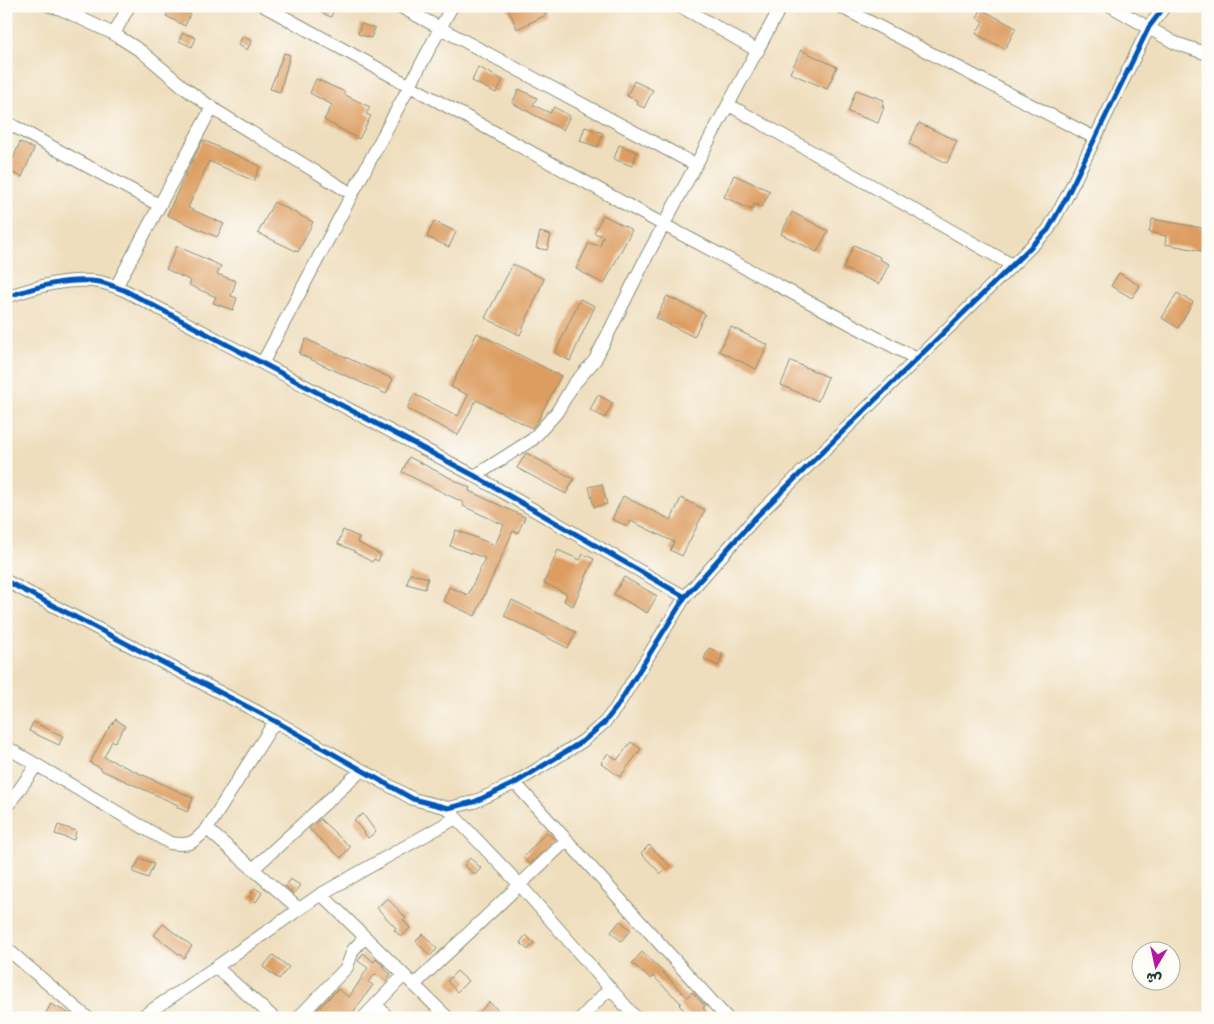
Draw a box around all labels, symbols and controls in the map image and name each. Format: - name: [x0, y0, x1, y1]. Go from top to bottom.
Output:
- north arrow: [1132, 942, 1182, 992]
- text: ش: [1145, 967, 1163, 989]

